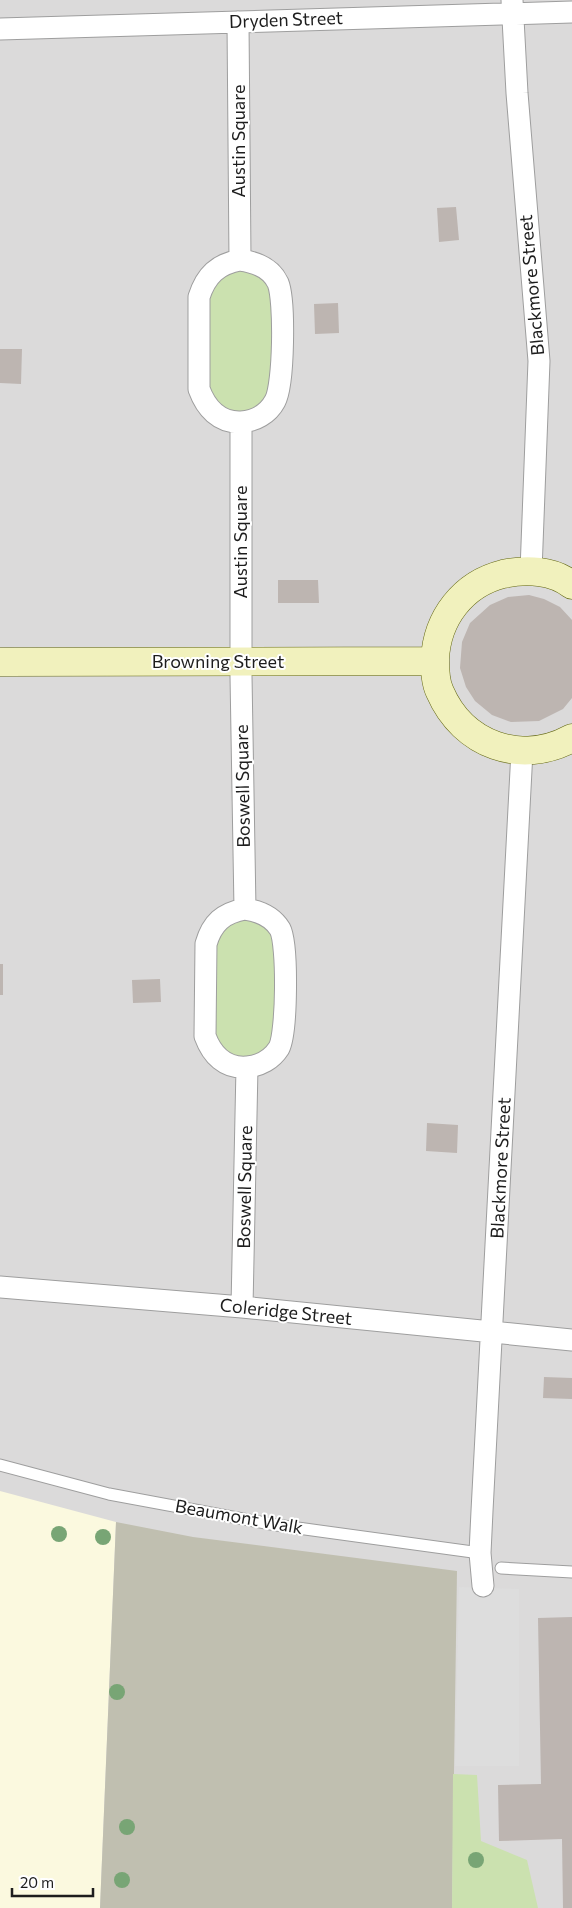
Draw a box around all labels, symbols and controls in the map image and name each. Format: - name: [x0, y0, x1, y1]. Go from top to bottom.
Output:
- street label: Dryden Street: [229, 6, 343, 32]
- street label: Austin Square: [227, 84, 249, 198]
- street label: Blackmore Street: [514, 214, 548, 356]
- street label: Austin Square: [229, 485, 251, 599]
- street label: Browning Street: [152, 650, 284, 672]
- street label: Boswell Square: [230, 724, 254, 848]
- street label: Blackmore Street: [485, 1097, 515, 1239]
- street label: Boswell Square: [232, 1125, 256, 1249]
- street label: Coleridge Street: [219, 1293, 353, 1329]
- street label: Beaumont Walk: [174, 1494, 305, 1538]
- scale bar: [12, 1866, 94, 1898]
- text: 20 m: [20, 1873, 54, 1891]

